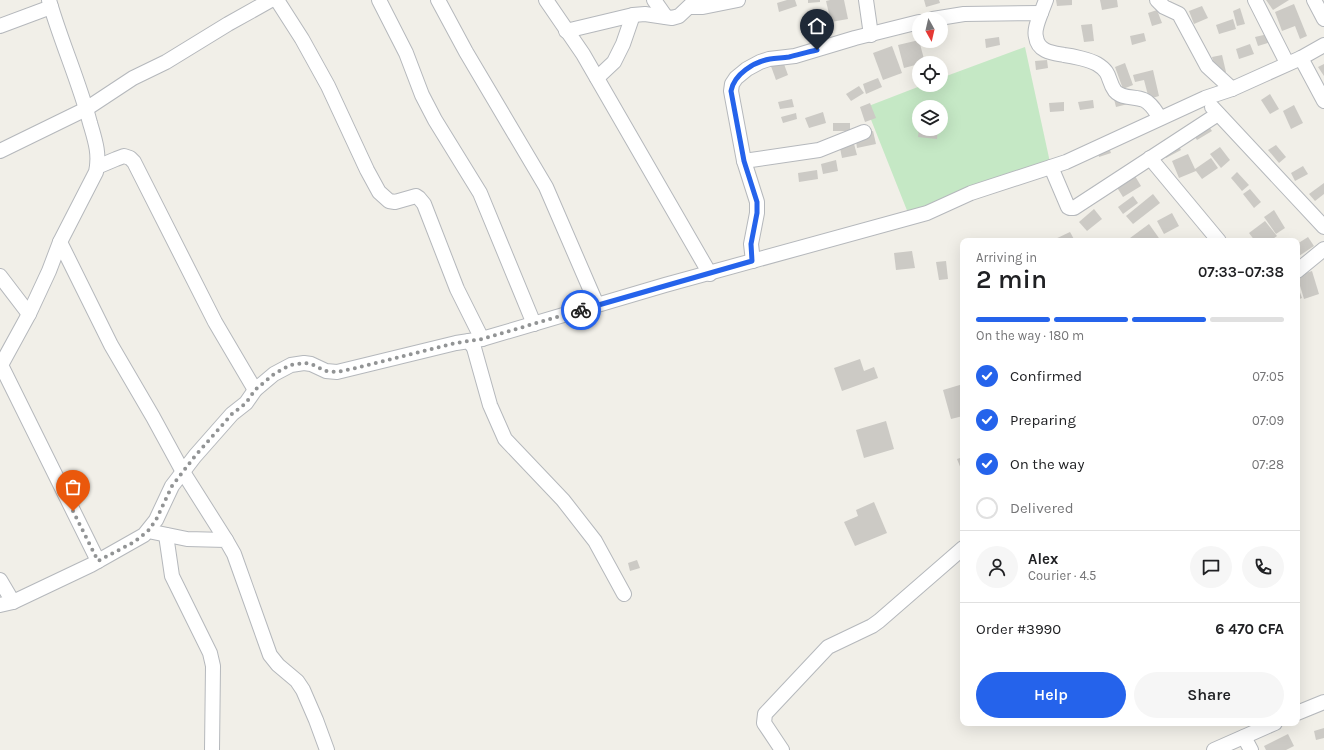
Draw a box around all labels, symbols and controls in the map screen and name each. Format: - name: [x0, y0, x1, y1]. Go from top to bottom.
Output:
- pin: [800, 9, 834, 50]
- north arrow: [912, 12, 948, 48]
- map controls: [912, 12, 948, 136]
- icon: home: [806, 15, 828, 37]
- button: locate: [912, 56, 948, 92]
- button: layers: [912, 100, 948, 136]
- text: Arriving in: [976, 250, 1037, 265]
- text: 07:33–07:38: [1198, 263, 1284, 281]
- text: 2 min: [976, 264, 1047, 295]
- courier: [561, 290, 601, 330]
- icon: bike: [570, 299, 592, 321]
- text: On the way · 180 m: [976, 328, 1084, 343]
- icon: check: [976, 365, 998, 387]
- text: Confirmed: [1010, 367, 1082, 385]
- text: 07:05: [1252, 369, 1284, 384]
- icon: check: [976, 409, 998, 431]
- text: Preparing: [1010, 411, 1076, 429]
- text: 07:09: [1252, 413, 1284, 428]
- icon: check: [976, 453, 998, 475]
- text: On the way: [1010, 455, 1084, 473]
- text: 07:28: [1252, 457, 1284, 472]
- pin: [56, 470, 90, 511]
- icon: bag: [62, 476, 84, 498]
- text: Delivered: [1010, 499, 1074, 517]
- button: person: [976, 546, 1018, 588]
- button: chat: [1190, 546, 1232, 588]
- button: phone: [1242, 546, 1284, 588]
- text: Alex: [1028, 550, 1058, 568]
- text: Courier · 4.5: [1028, 568, 1096, 583]
- text: Order #3990: [976, 620, 1061, 638]
- text: 6 470 CFA: [1215, 620, 1284, 638]
- button: Help: [976, 672, 1126, 718]
- button: Share: [1134, 672, 1284, 718]

